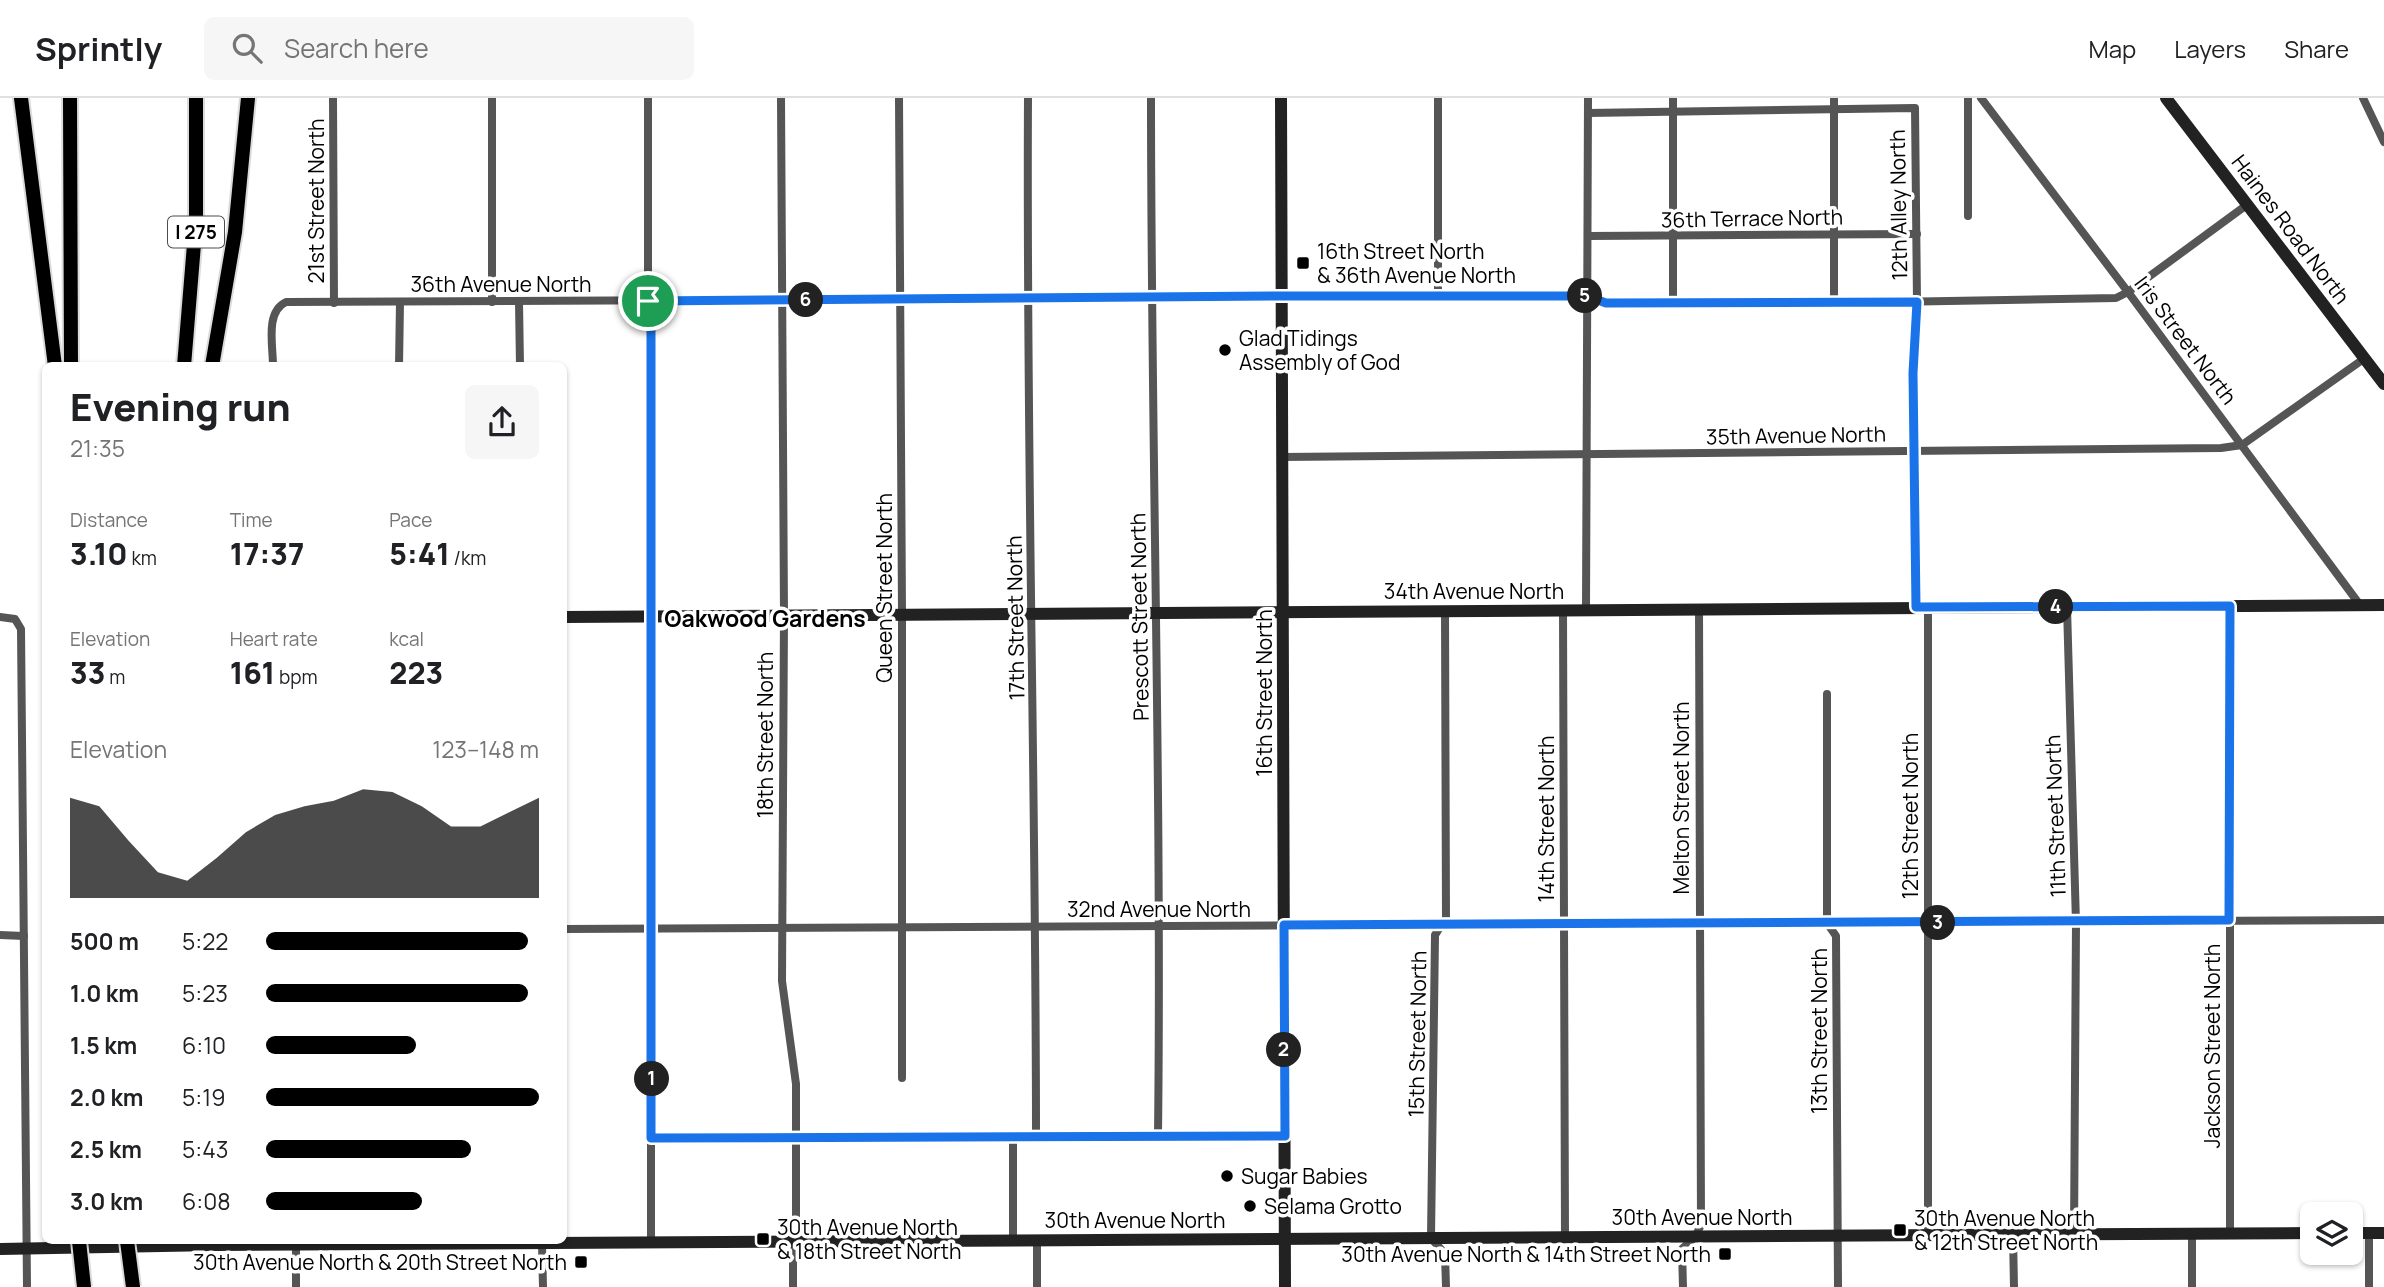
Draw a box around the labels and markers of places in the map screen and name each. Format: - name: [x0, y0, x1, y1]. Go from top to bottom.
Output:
- place label: 16th Street North & 36th Avenue North: [1317, 237, 1516, 289]
- marker: 16th Street North & 36th Avenue North: [1295, 255, 1311, 271]
- pin: [618, 271, 678, 331]
- pin: 5: [1568, 278, 1602, 314]
- pin: 6: [788, 282, 824, 318]
- place label: Glad Tidings Assembly of God: [1239, 324, 1400, 376]
- marker: Glad Tidings Assembly of God: [1217, 342, 1233, 358]
- pin: 4: [2038, 589, 2074, 624]
- pin: 3: [1920, 906, 1955, 940]
- pin: 2: [1266, 1032, 1302, 1068]
- pin: 1: [634, 1062, 670, 1096]
- place label: Sugar Babies: [1241, 1162, 1367, 1190]
- marker: Sugar Babies: [1219, 1168, 1235, 1184]
- place label: Selama Grotto: [1264, 1192, 1402, 1220]
- marker: Selama Grotto: [1242, 1198, 1258, 1214]
- place label: 30th Avenue North & 12th Street North: [1914, 1204, 2098, 1256]
- place label: 30th Avenue North & 18th Street North: [777, 1213, 961, 1265]
- marker: 30th Avenue North & 12th Street North: [1892, 1222, 1908, 1238]
- marker: 30th Avenue North & 18th Street North: [755, 1231, 771, 1247]
- place label: 30th Avenue North & 14th Street North: [1341, 1240, 1711, 1268]
- marker: 30th Avenue North & 14th Street North: [1717, 1246, 1733, 1262]
- place label: 30th Avenue North & 20th Street North: [193, 1248, 567, 1276]
- marker: 30th Avenue North & 20th Street North: [573, 1254, 589, 1270]

